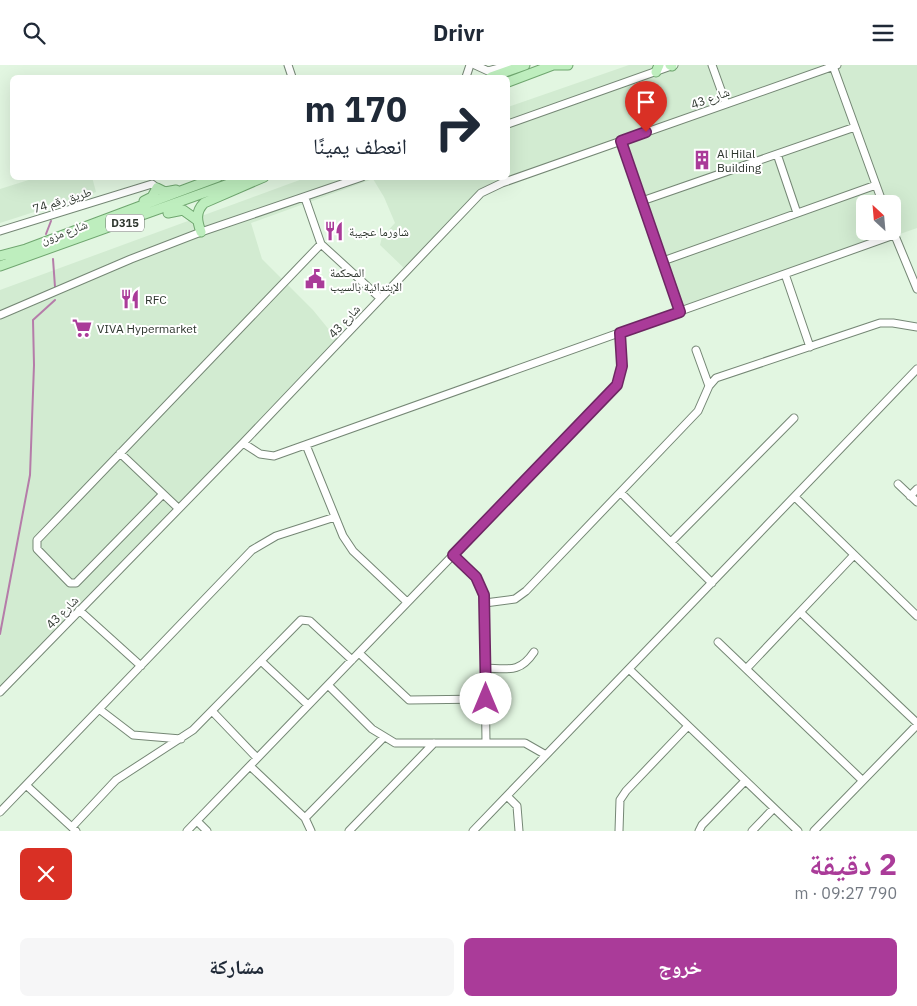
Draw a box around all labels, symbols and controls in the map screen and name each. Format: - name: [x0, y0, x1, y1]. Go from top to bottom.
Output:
- text: Drivr: [433, 18, 484, 47]
- icon: search: [20, 19, 48, 47]
- icon: menu: [869, 19, 897, 47]
- pin: [625, 81, 667, 132]
- street label: شارع 43: [689, 84, 732, 113]
- text: 170 m: [304, 86, 407, 132]
- icon: arrive: [632, 88, 660, 116]
- icon: right: [425, 95, 490, 160]
- text: انعطف يمينًا: [313, 131, 407, 160]
- place label: Al Hilal Building: [717, 146, 762, 175]
- building icon: Al Hilal Building: [691, 149, 713, 171]
- street label: طريق رقم 74: [31, 184, 94, 217]
- north arrow: [856, 195, 901, 240]
- map controls: [856, 195, 901, 240]
- road number: D315: [106, 215, 144, 232]
- street label: شارع مزون: [39, 217, 90, 248]
- restaurant icon: شاورما عجيبة: [323, 220, 345, 242]
- place label: شاورما عجيبة: [349, 224, 409, 239]
- place label: المحكمة الإبتدائية بالسيب: [330, 265, 402, 294]
- public building icon: المحكمة الإبتدائية بالسيب: [304, 268, 326, 290]
- restaurant icon: RFC: [119, 288, 141, 310]
- place label: RFC: [145, 292, 167, 307]
- street label: شارع 43: [325, 301, 364, 341]
- supermarket icon: VIVA Hypermarket: [71, 317, 93, 339]
- place label: VIVA Hypermarket: [97, 321, 197, 336]
- street label: شارع 43: [43, 592, 82, 632]
- position arrow: [459, 672, 511, 724]
- text: 2 دقيقة: [809, 844, 897, 883]
- button: close: [20, 848, 72, 900]
- text: 790 m · 09:27: [795, 883, 897, 903]
- button: مشاركة: [20, 938, 454, 996]
- button: خروج: [464, 938, 897, 996]

